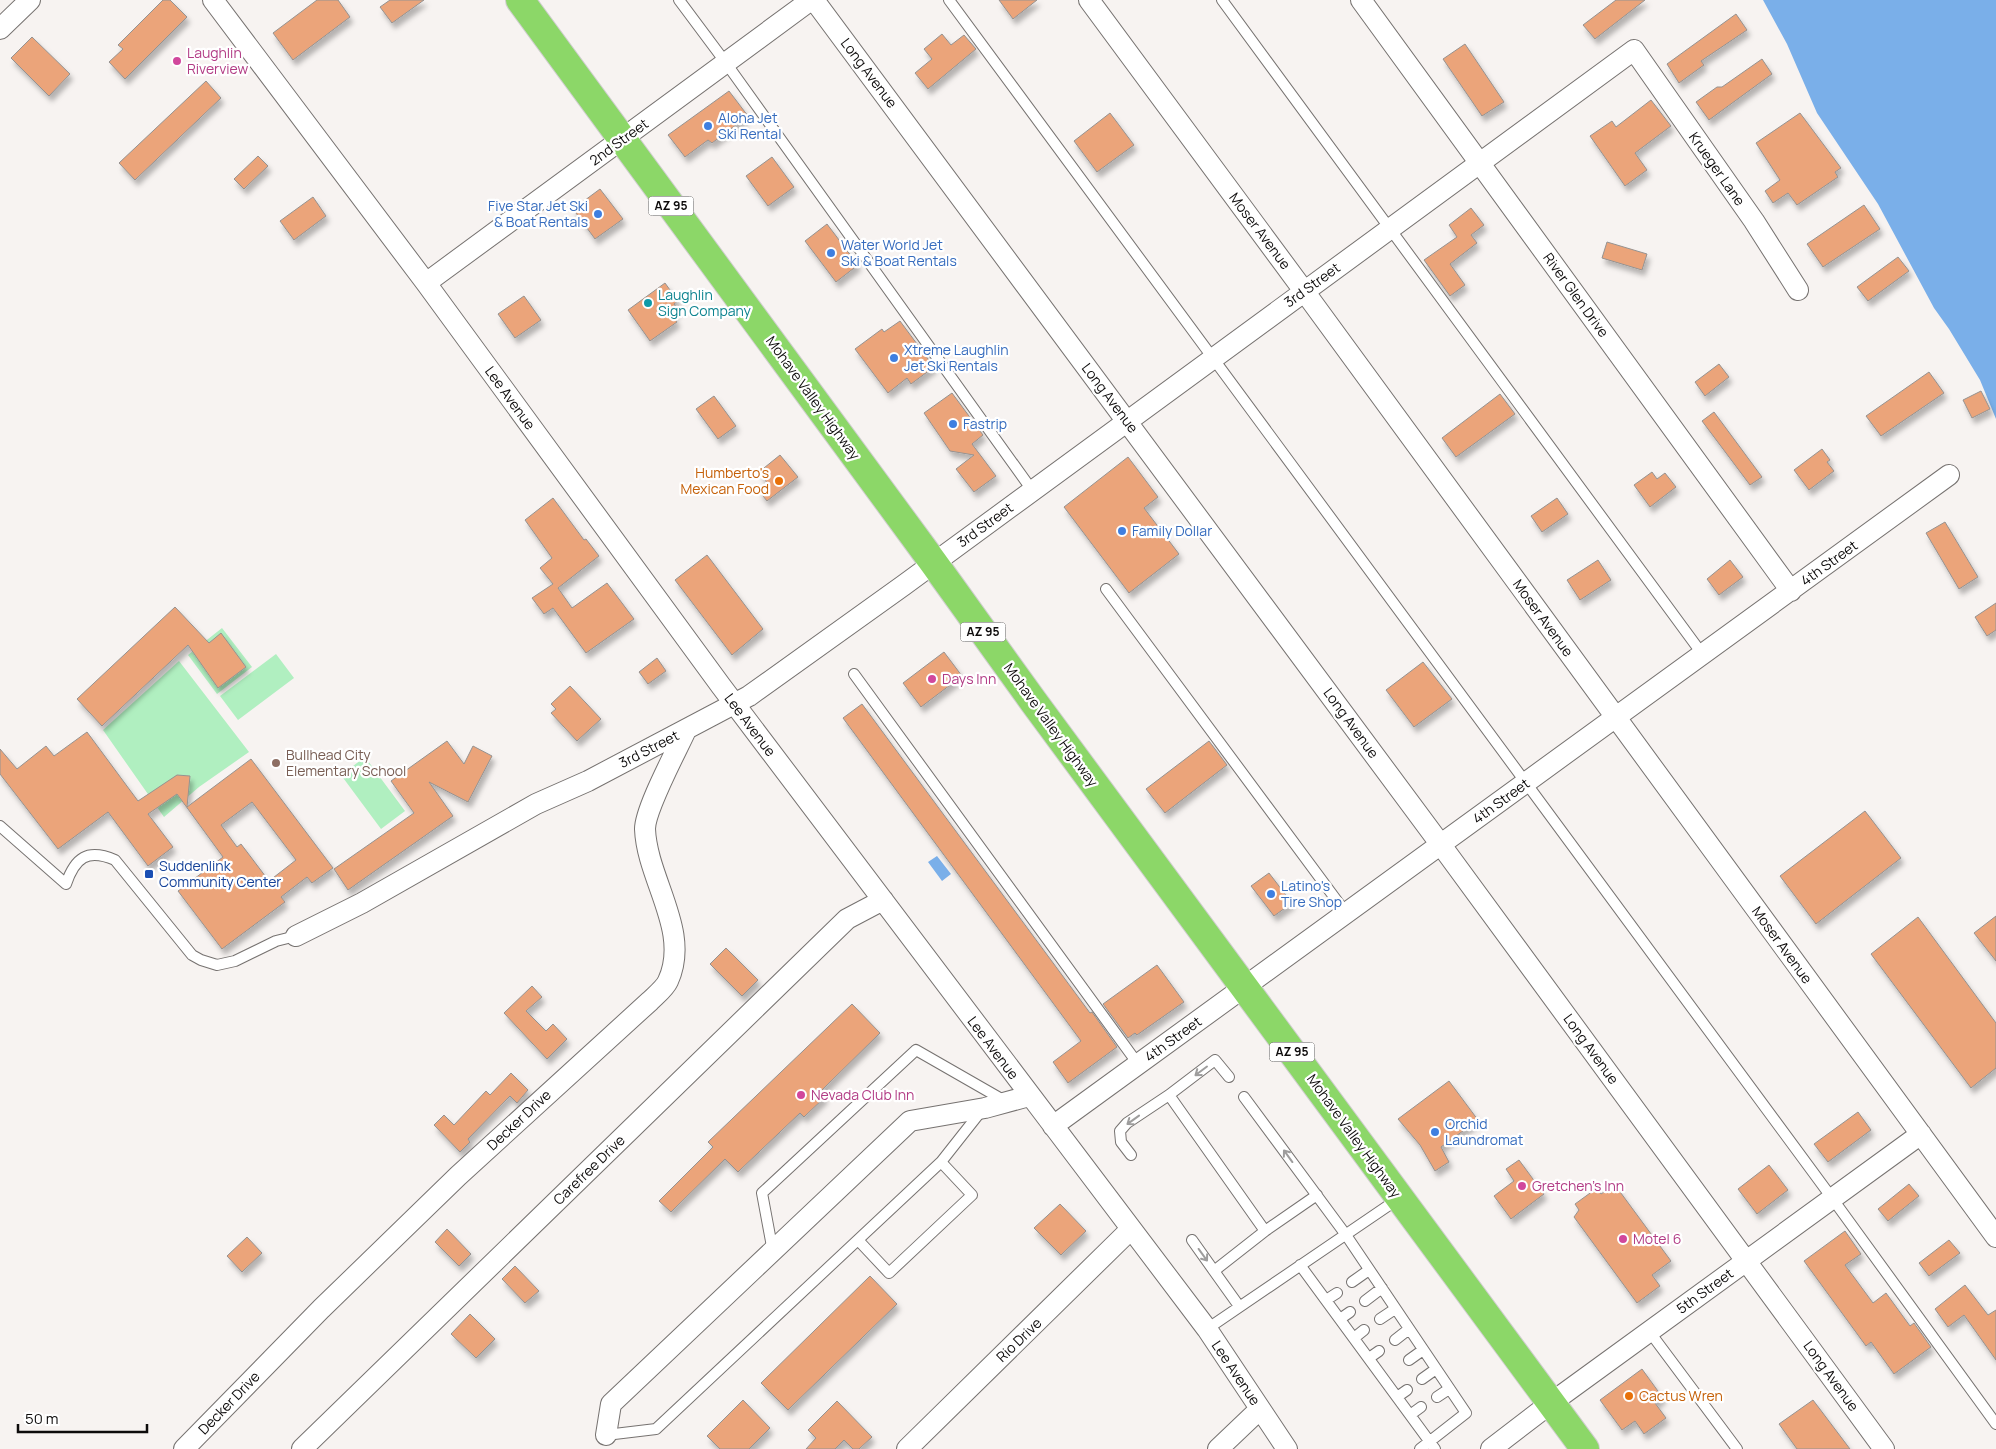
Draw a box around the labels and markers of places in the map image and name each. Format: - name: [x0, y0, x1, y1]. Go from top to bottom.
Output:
- place label: Laughlin Riverview: [187, 43, 248, 78]
- marker: Laughlin Riverview: [171, 55, 183, 67]
- place label: Aloha Jet Ski Rental: [718, 108, 781, 143]
- marker: Aloha Jet Ski Rental: [702, 120, 714, 132]
- place label: Five Star Jet Ski & Boat Rentals: [488, 196, 588, 231]
- marker: Five Star Jet Ski & Boat Rentals: [592, 208, 604, 220]
- place label: Water World Jet Ski & Boat Rentals: [841, 235, 957, 270]
- marker: Water World Jet Ski & Boat Rentals: [825, 247, 837, 259]
- place label: Laughlin Sign Company: [658, 285, 752, 320]
- marker: Laughlin Sign Company: [642, 297, 654, 309]
- place label: Xtreme Laughlin Jet Ski Rentals: [904, 340, 1008, 375]
- marker: Xtreme Laughlin Jet Ski Rentals: [888, 352, 900, 364]
- place label: Fastrip: [963, 414, 1007, 433]
- marker: Fastrip: [947, 418, 959, 430]
- place label: Humberto's Mexican Food: [680, 463, 769, 498]
- marker: Humberto's Mexican Food: [773, 475, 785, 487]
- place label: Family Dollar: [1132, 521, 1212, 540]
- marker: Family Dollar: [1116, 525, 1128, 537]
- place label: Days Inn: [942, 669, 996, 688]
- marker: Days Inn: [926, 673, 938, 685]
- place label: Bullhead City Elementary School: [286, 745, 406, 780]
- marker: Bullhead City Elementary School: [270, 757, 282, 769]
- place label: Suddenlink Community Center: [159, 856, 281, 891]
- marker: Suddenlink Community Center: [143, 868, 155, 880]
- place label: Latino's Tire Shop: [1281, 876, 1342, 911]
- marker: Latino's Tire Shop: [1265, 888, 1277, 900]
- place label: Nevada Club Inn: [811, 1085, 914, 1104]
- marker: Nevada Club Inn: [795, 1089, 807, 1101]
- place label: Orchid Laundromat: [1445, 1114, 1524, 1149]
- marker: Orchid Laundromat: [1429, 1126, 1441, 1138]
- place label: Gretchen's Inn: [1532, 1176, 1624, 1195]
- marker: Gretchen's Inn: [1516, 1180, 1528, 1192]
- place label: Motel 6: [1633, 1229, 1681, 1248]
- marker: Motel 6: [1617, 1233, 1629, 1245]
- place label: Cactus Wren: [1639, 1386, 1723, 1405]
- marker: Cactus Wren: [1623, 1390, 1635, 1402]

